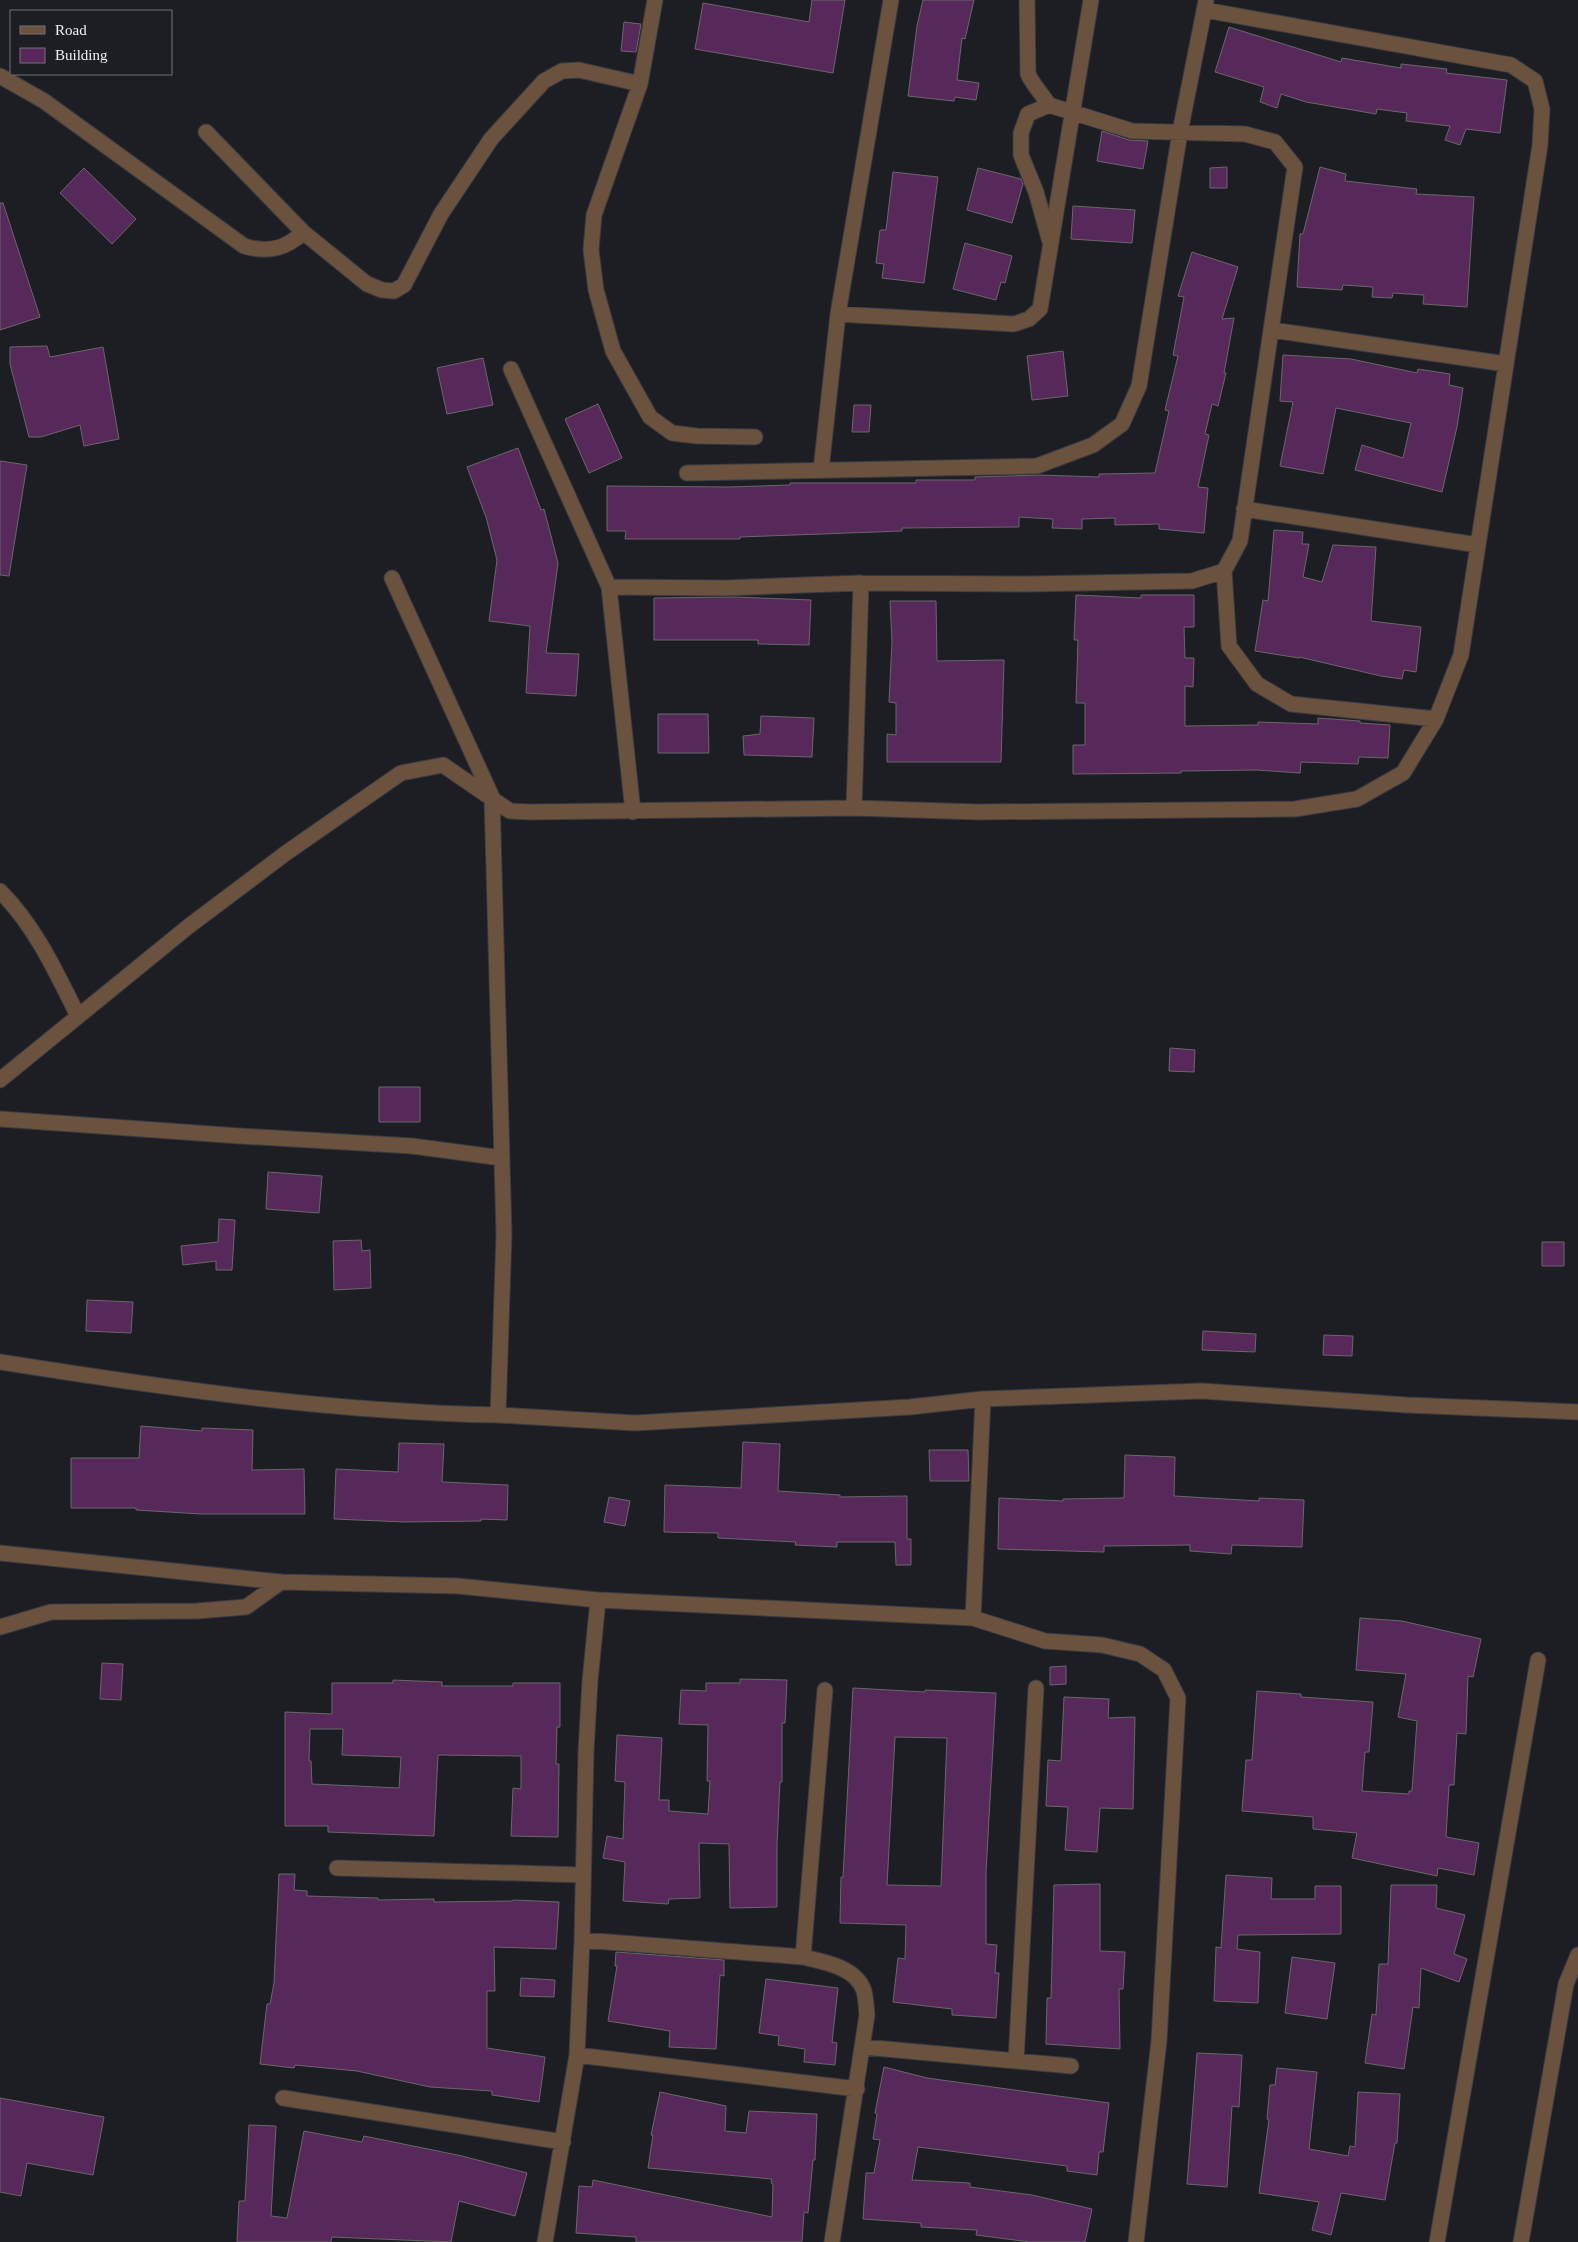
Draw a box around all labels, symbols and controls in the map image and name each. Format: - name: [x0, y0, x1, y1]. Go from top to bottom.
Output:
- legend: [10, 10, 172, 75]
- text: Road: [55, 22, 87, 38]
- text: Building: [55, 47, 108, 63]

